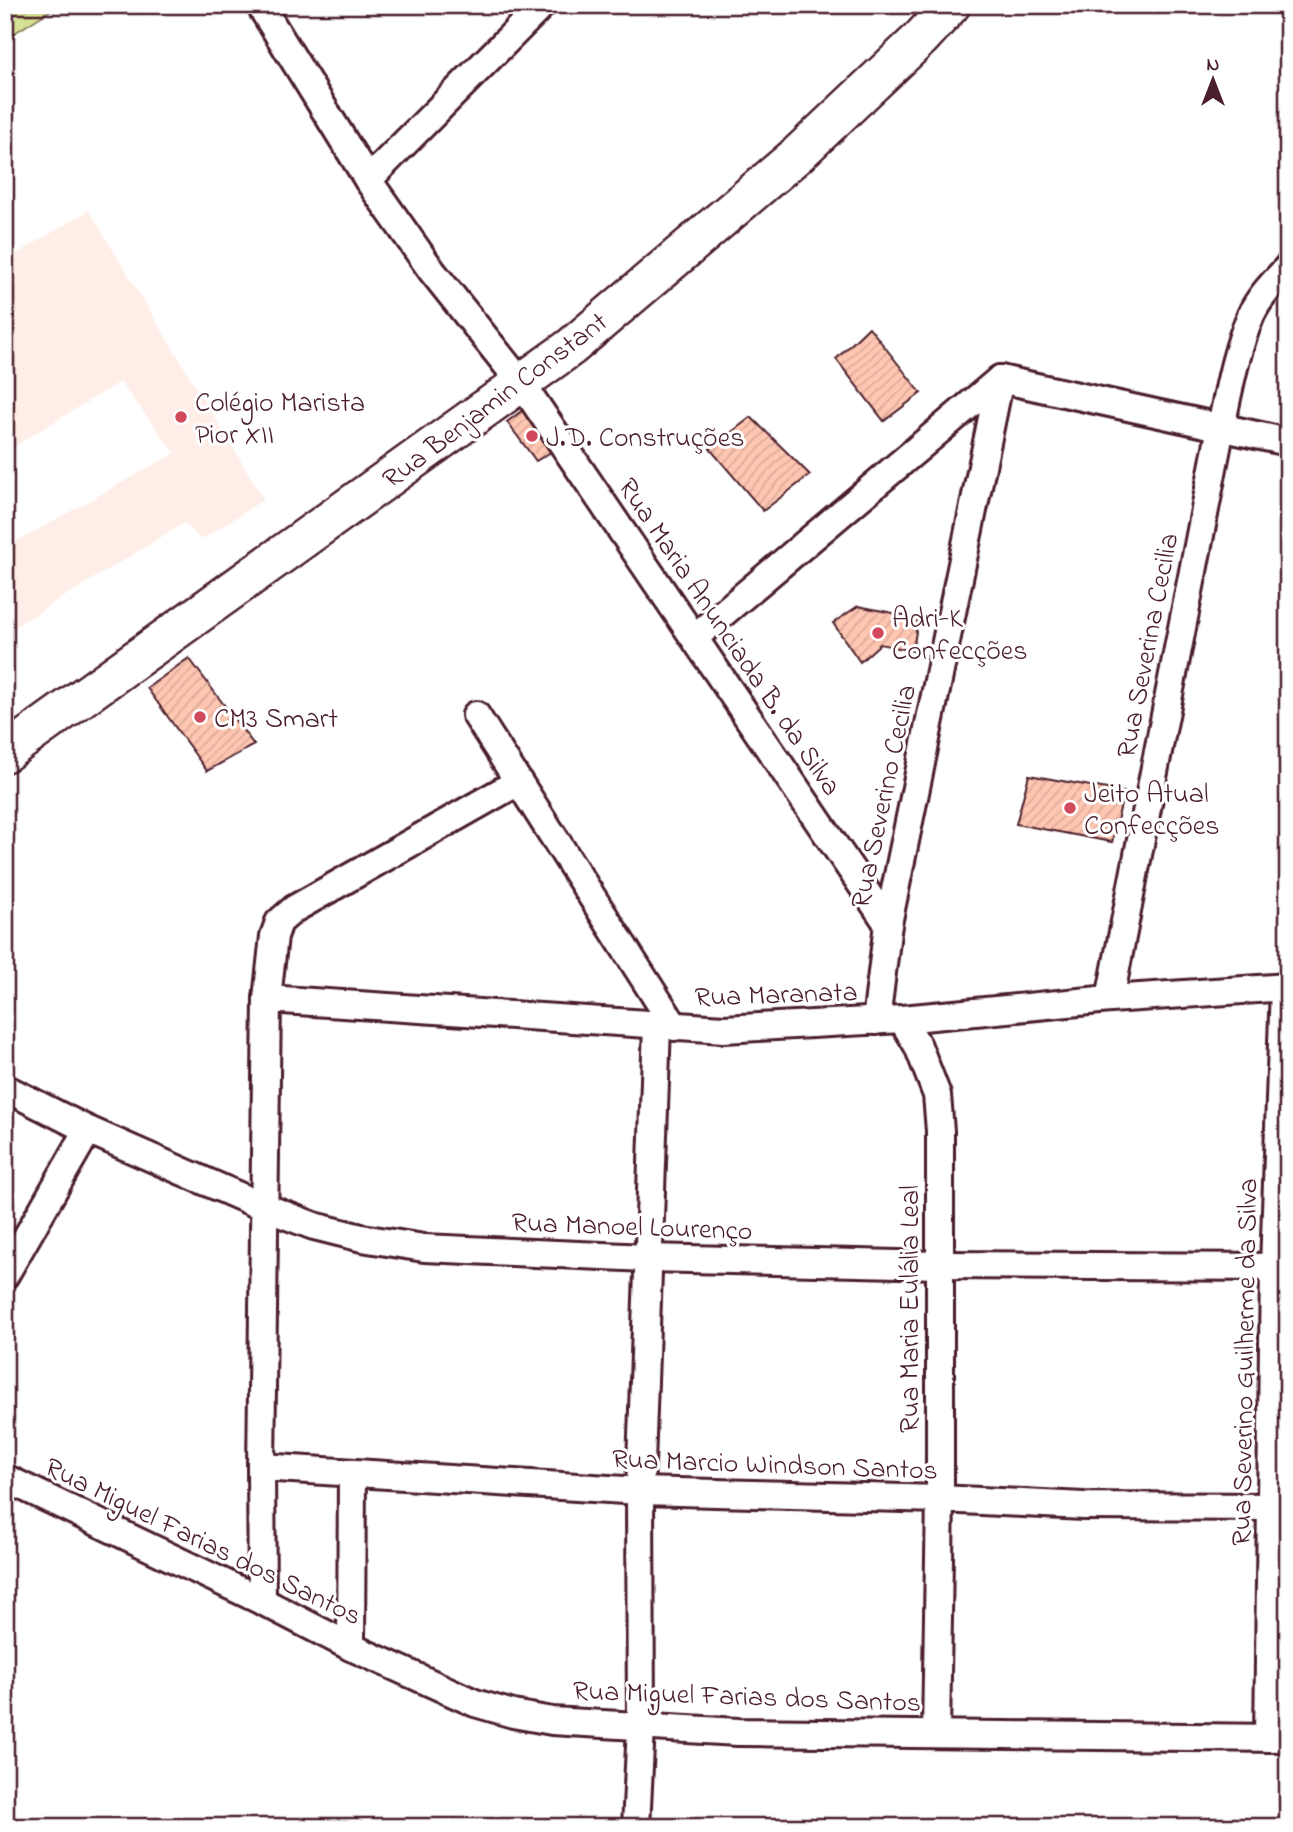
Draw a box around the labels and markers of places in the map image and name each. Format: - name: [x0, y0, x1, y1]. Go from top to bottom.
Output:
- place label: Colégio Marista Pior XII: [195, 384, 365, 457]
- marker: Colégio Marista Pior XII: [173, 409, 189, 425]
- place label: J.D. Construções: [546, 419, 744, 460]
- marker: J.D. Construções: [524, 428, 540, 444]
- place label: Adri-K Confecções: [892, 600, 1028, 673]
- marker: Adri-K Confecções: [870, 625, 886, 641]
- place label: CM3 Smart: [214, 700, 338, 741]
- marker: CM3 Smart: [192, 709, 208, 725]
- place label: Jeito Atual Confecções: [1084, 775, 1220, 848]
- marker: Jeito Atual Confecções: [1062, 800, 1078, 816]

